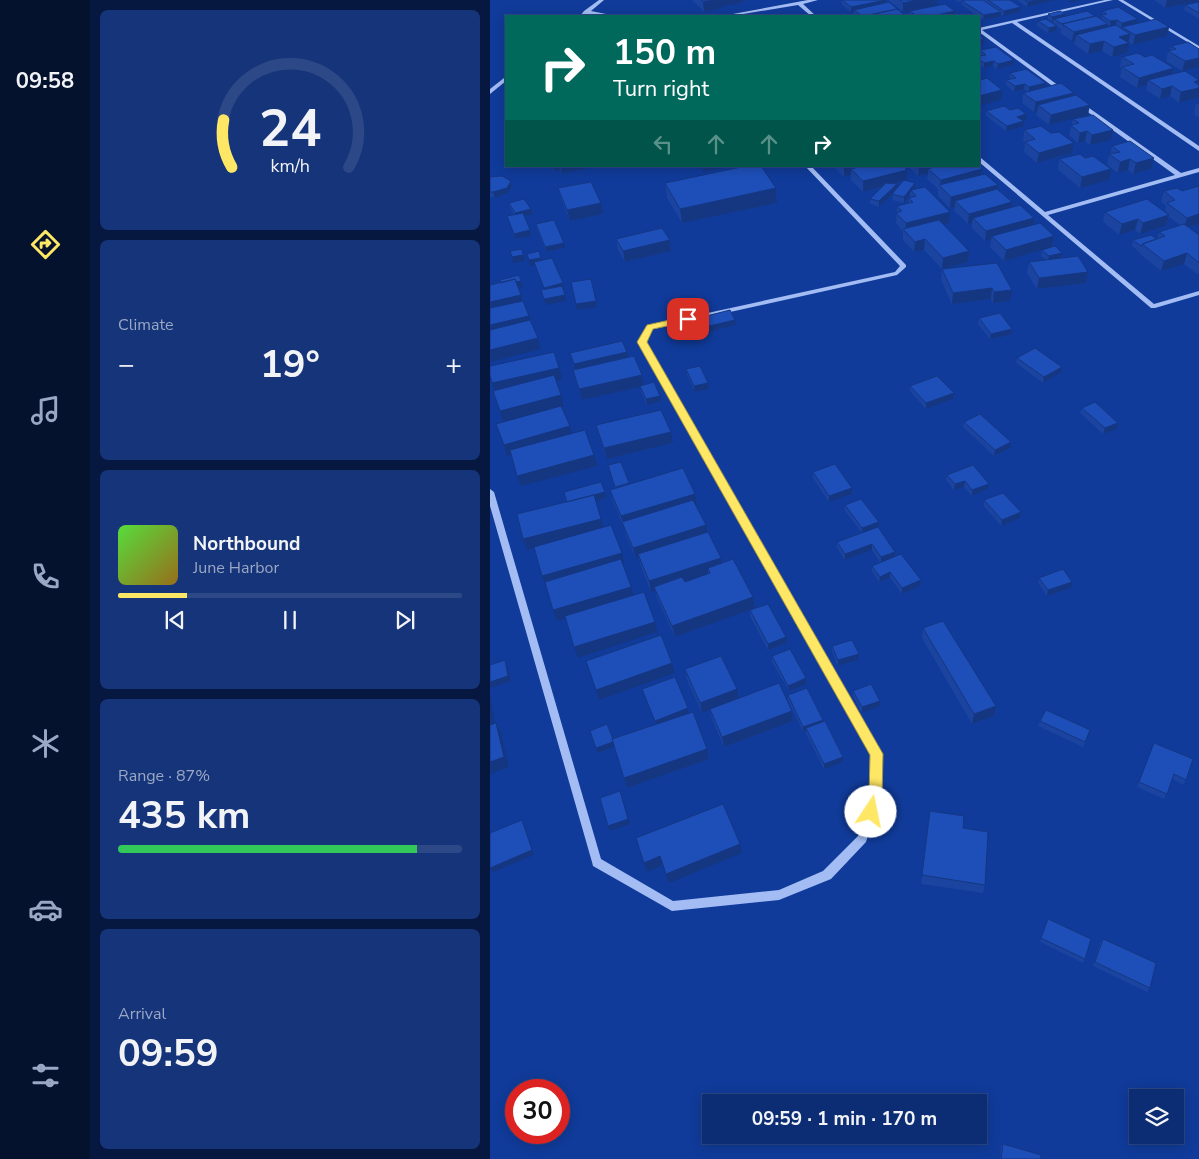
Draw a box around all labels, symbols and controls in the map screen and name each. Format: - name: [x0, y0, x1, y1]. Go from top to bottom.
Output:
- text: 150 m: [613, 29, 716, 76]
- icon: right: [530, 35, 595, 100]
- text: 09:58: [16, 66, 74, 96]
- text: Turn right: [613, 74, 709, 104]
- text: 24: [259, 93, 321, 164]
- icon: left: [649, 130, 677, 158]
- icon: ahead: [702, 130, 730, 158]
- icon: ahead: [755, 130, 783, 158]
- icon: right: [808, 130, 836, 158]
- text: km/h: [270, 154, 310, 178]
- icon: directions: [28, 227, 63, 262]
- pin: [667, 298, 709, 340]
- icon: arrive: [674, 305, 702, 333]
- text: Climate: [118, 314, 173, 336]
- text: 19°: [260, 339, 320, 390]
- text: −: [118, 346, 135, 384]
- text: +: [445, 346, 462, 384]
- icon: music: [28, 393, 63, 428]
- text: Northbound: [193, 531, 300, 557]
- text: June Harbor: [193, 557, 279, 579]
- icon: phone: [28, 559, 63, 594]
- icon: previous: [161, 606, 189, 634]
- icon: pause: [276, 606, 304, 634]
- icon: next: [391, 606, 419, 634]
- icon: climate: [28, 726, 63, 761]
- text: Range · 87%: [118, 765, 210, 787]
- position arrow: [844, 785, 896, 837]
- text: 435 km: [118, 790, 250, 841]
- icon: car: [28, 892, 63, 927]
- text: Arrival: [118, 1003, 166, 1025]
- text: 09:59: [118, 1028, 219, 1079]
- icon: filters: [28, 1058, 63, 1093]
- speed limit sign: 30: [505, 1079, 570, 1144]
- map controls: [1129, 1089, 1184, 1144]
- button: layers: [1129, 1089, 1184, 1144]
- text: 09:59 · 1 min · 170 m: [752, 1106, 937, 1132]

